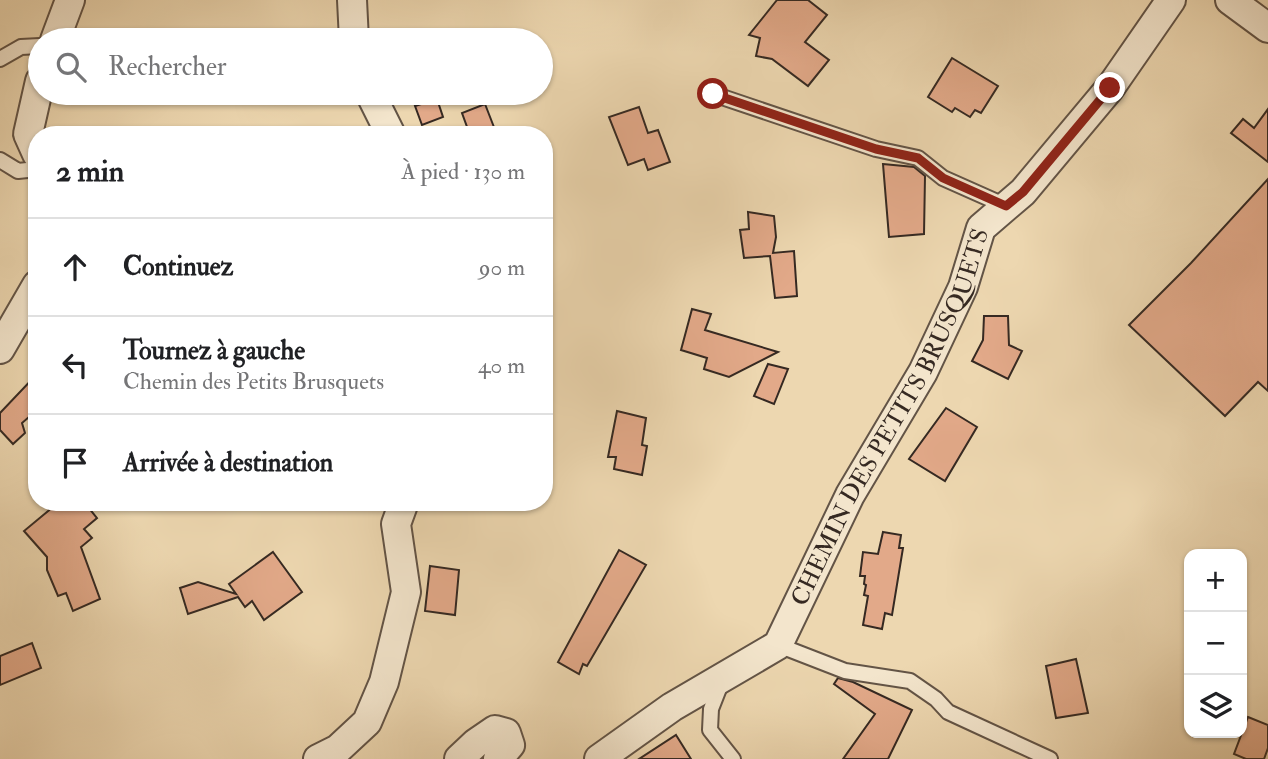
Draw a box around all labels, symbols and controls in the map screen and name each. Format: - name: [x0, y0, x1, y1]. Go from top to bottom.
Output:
- search box: [28, 28, 553, 105]
- icon: search: [52, 48, 90, 86]
- text: Rechercher: [108, 51, 227, 83]
- route end: [1094, 72, 1125, 103]
- route start: [697, 78, 728, 109]
- text: 2 min: [56, 153, 124, 190]
- text: À pied · 130 m: [401, 157, 525, 186]
- street label: CHEMIN DES PETITS BRUSQUETS: [784, 225, 995, 611]
- icon: ahead: [56, 248, 94, 286]
- text: Continuez: [123, 251, 233, 283]
- text: 90 m: [479, 253, 525, 282]
- text: Tournez à gauche: [123, 335, 305, 367]
- icon: left: [56, 346, 94, 384]
- text: 40 m: [478, 351, 525, 380]
- text: Chemin des Petits Brusquets: [123, 367, 384, 396]
- icon: arrive: [56, 444, 94, 482]
- text: Arrivée à destination: [123, 447, 333, 479]
- map controls: [1184, 549, 1247, 738]
- button: +: [1184, 549, 1247, 612]
- button: −: [1184, 612, 1247, 675]
- button: layers: [1184, 675, 1247, 738]

